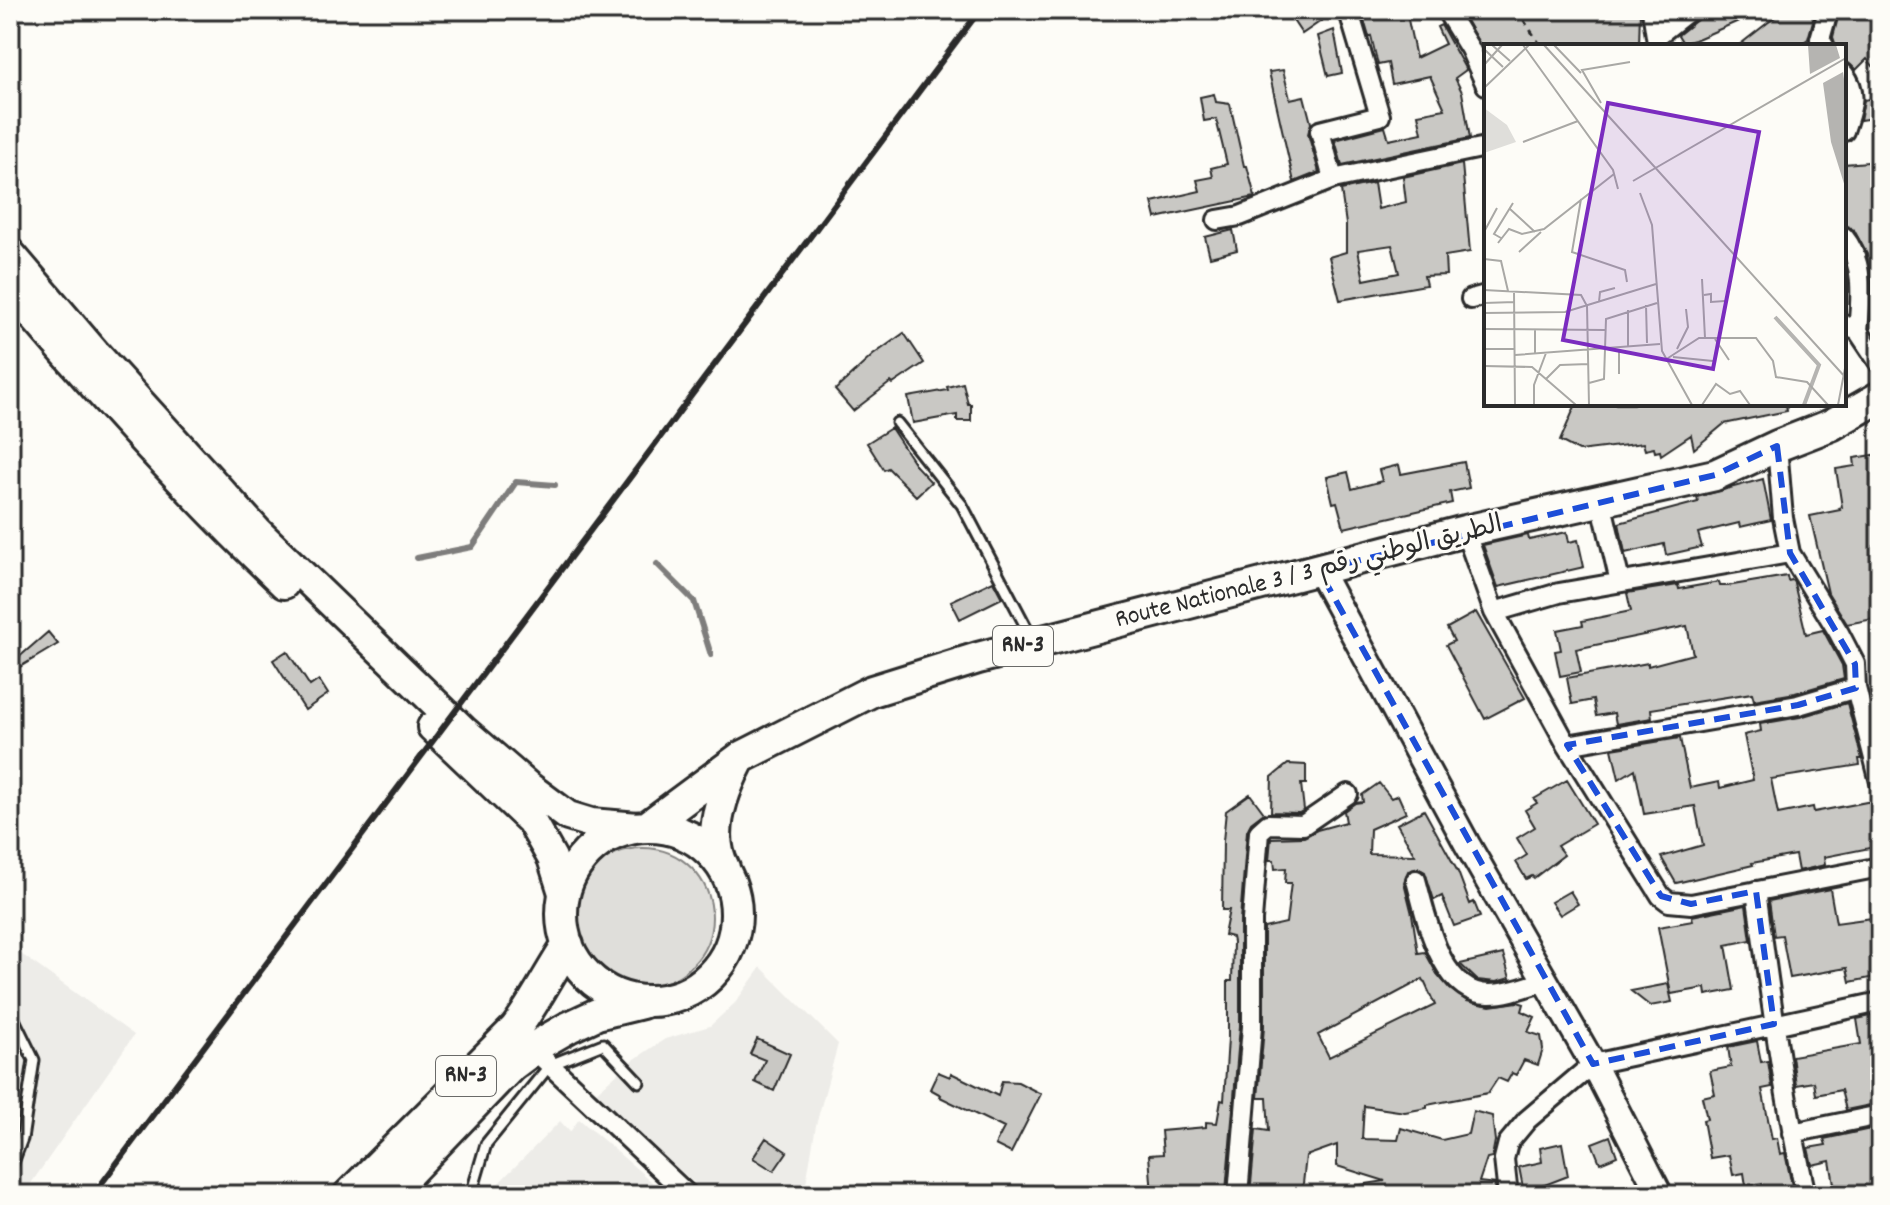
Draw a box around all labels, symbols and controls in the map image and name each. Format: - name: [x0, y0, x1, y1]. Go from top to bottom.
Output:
- inset map: [1484, 44, 1846, 406]
- street label: Route Nationale 3 / الطريق الوطني رقم 3: [1111, 507, 1507, 640]
- road number: RN-3: [993, 626, 1053, 666]
- road number: RN-3: [436, 1056, 496, 1096]

